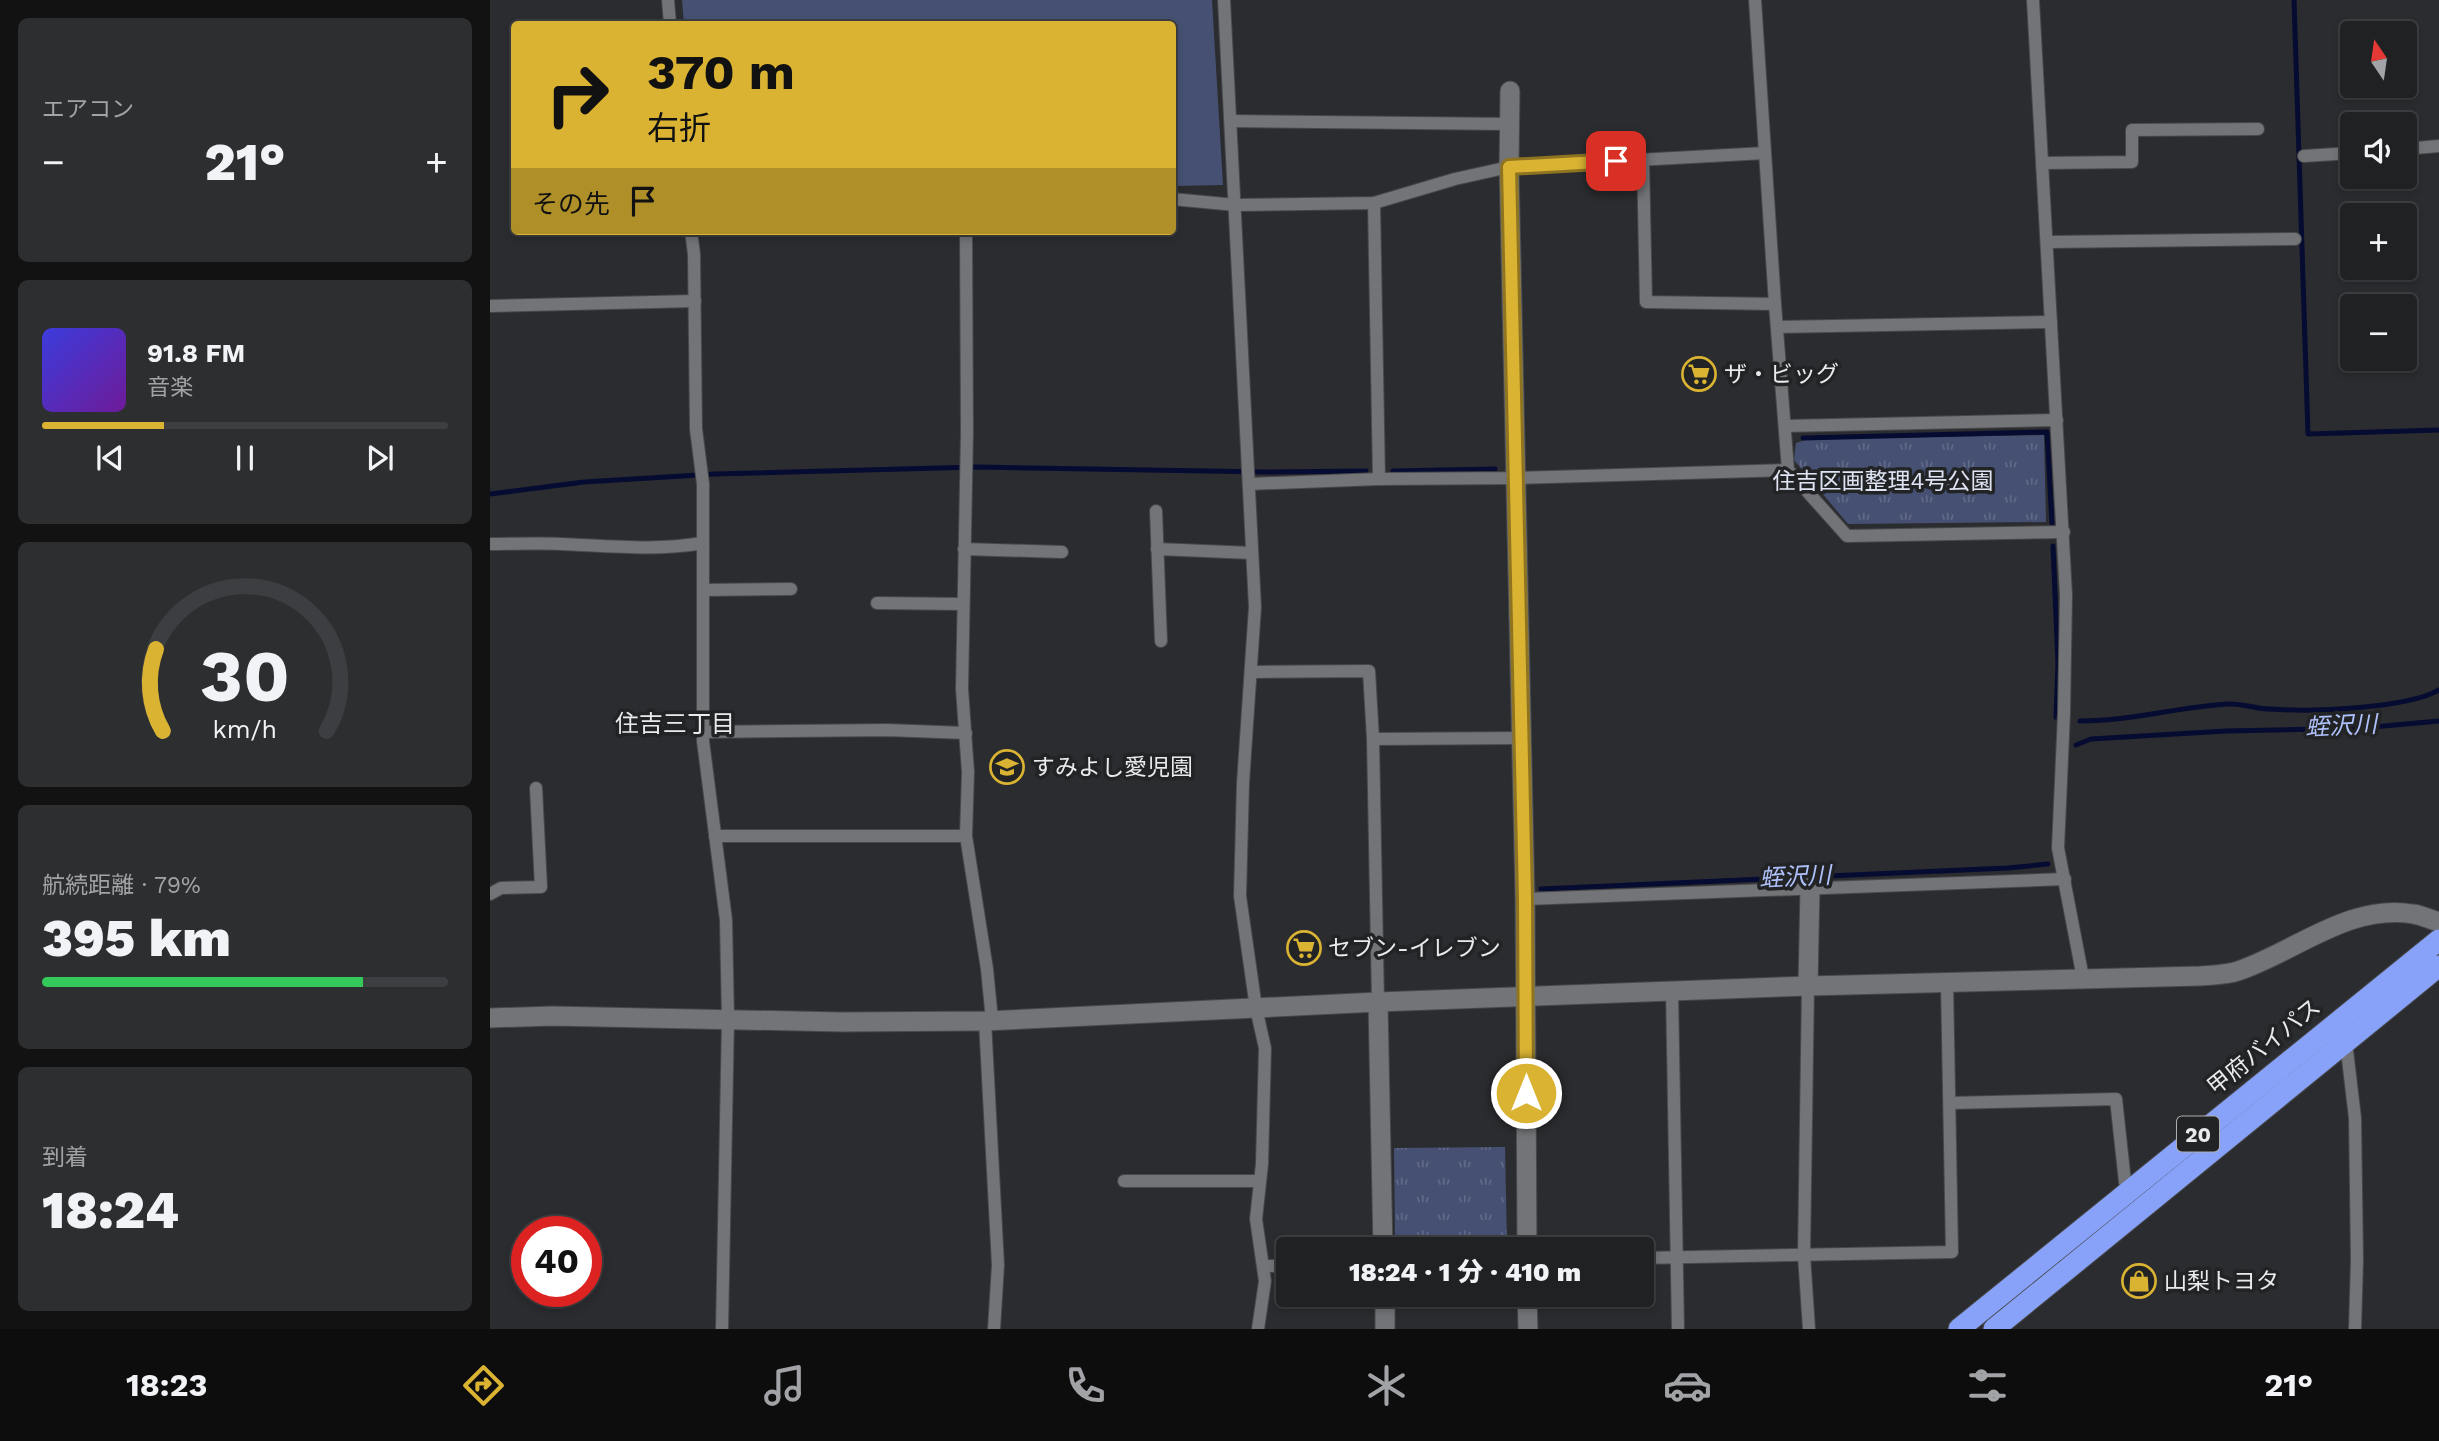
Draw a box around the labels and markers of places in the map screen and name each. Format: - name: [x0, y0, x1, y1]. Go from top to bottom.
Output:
- pin: [1586, 131, 1646, 191]
- supermarket icon: ザ・ビッグ: [1680, 355, 1718, 393]
- place label: ザ・ビッグ: [1724, 361, 1839, 388]
- school or university icon: すみよし愛児園: [988, 748, 1026, 786]
- place label: すみよし愛児園: [1032, 754, 1193, 781]
- supermarket icon: セブン-イレブン: [1285, 929, 1323, 967]
- place label: セブン-イレブン: [1328, 935, 1501, 962]
- shop icon: 山梨トヨタ: [2120, 1262, 2158, 1300]
- place label: 山梨トヨタ: [2164, 1268, 2279, 1295]

